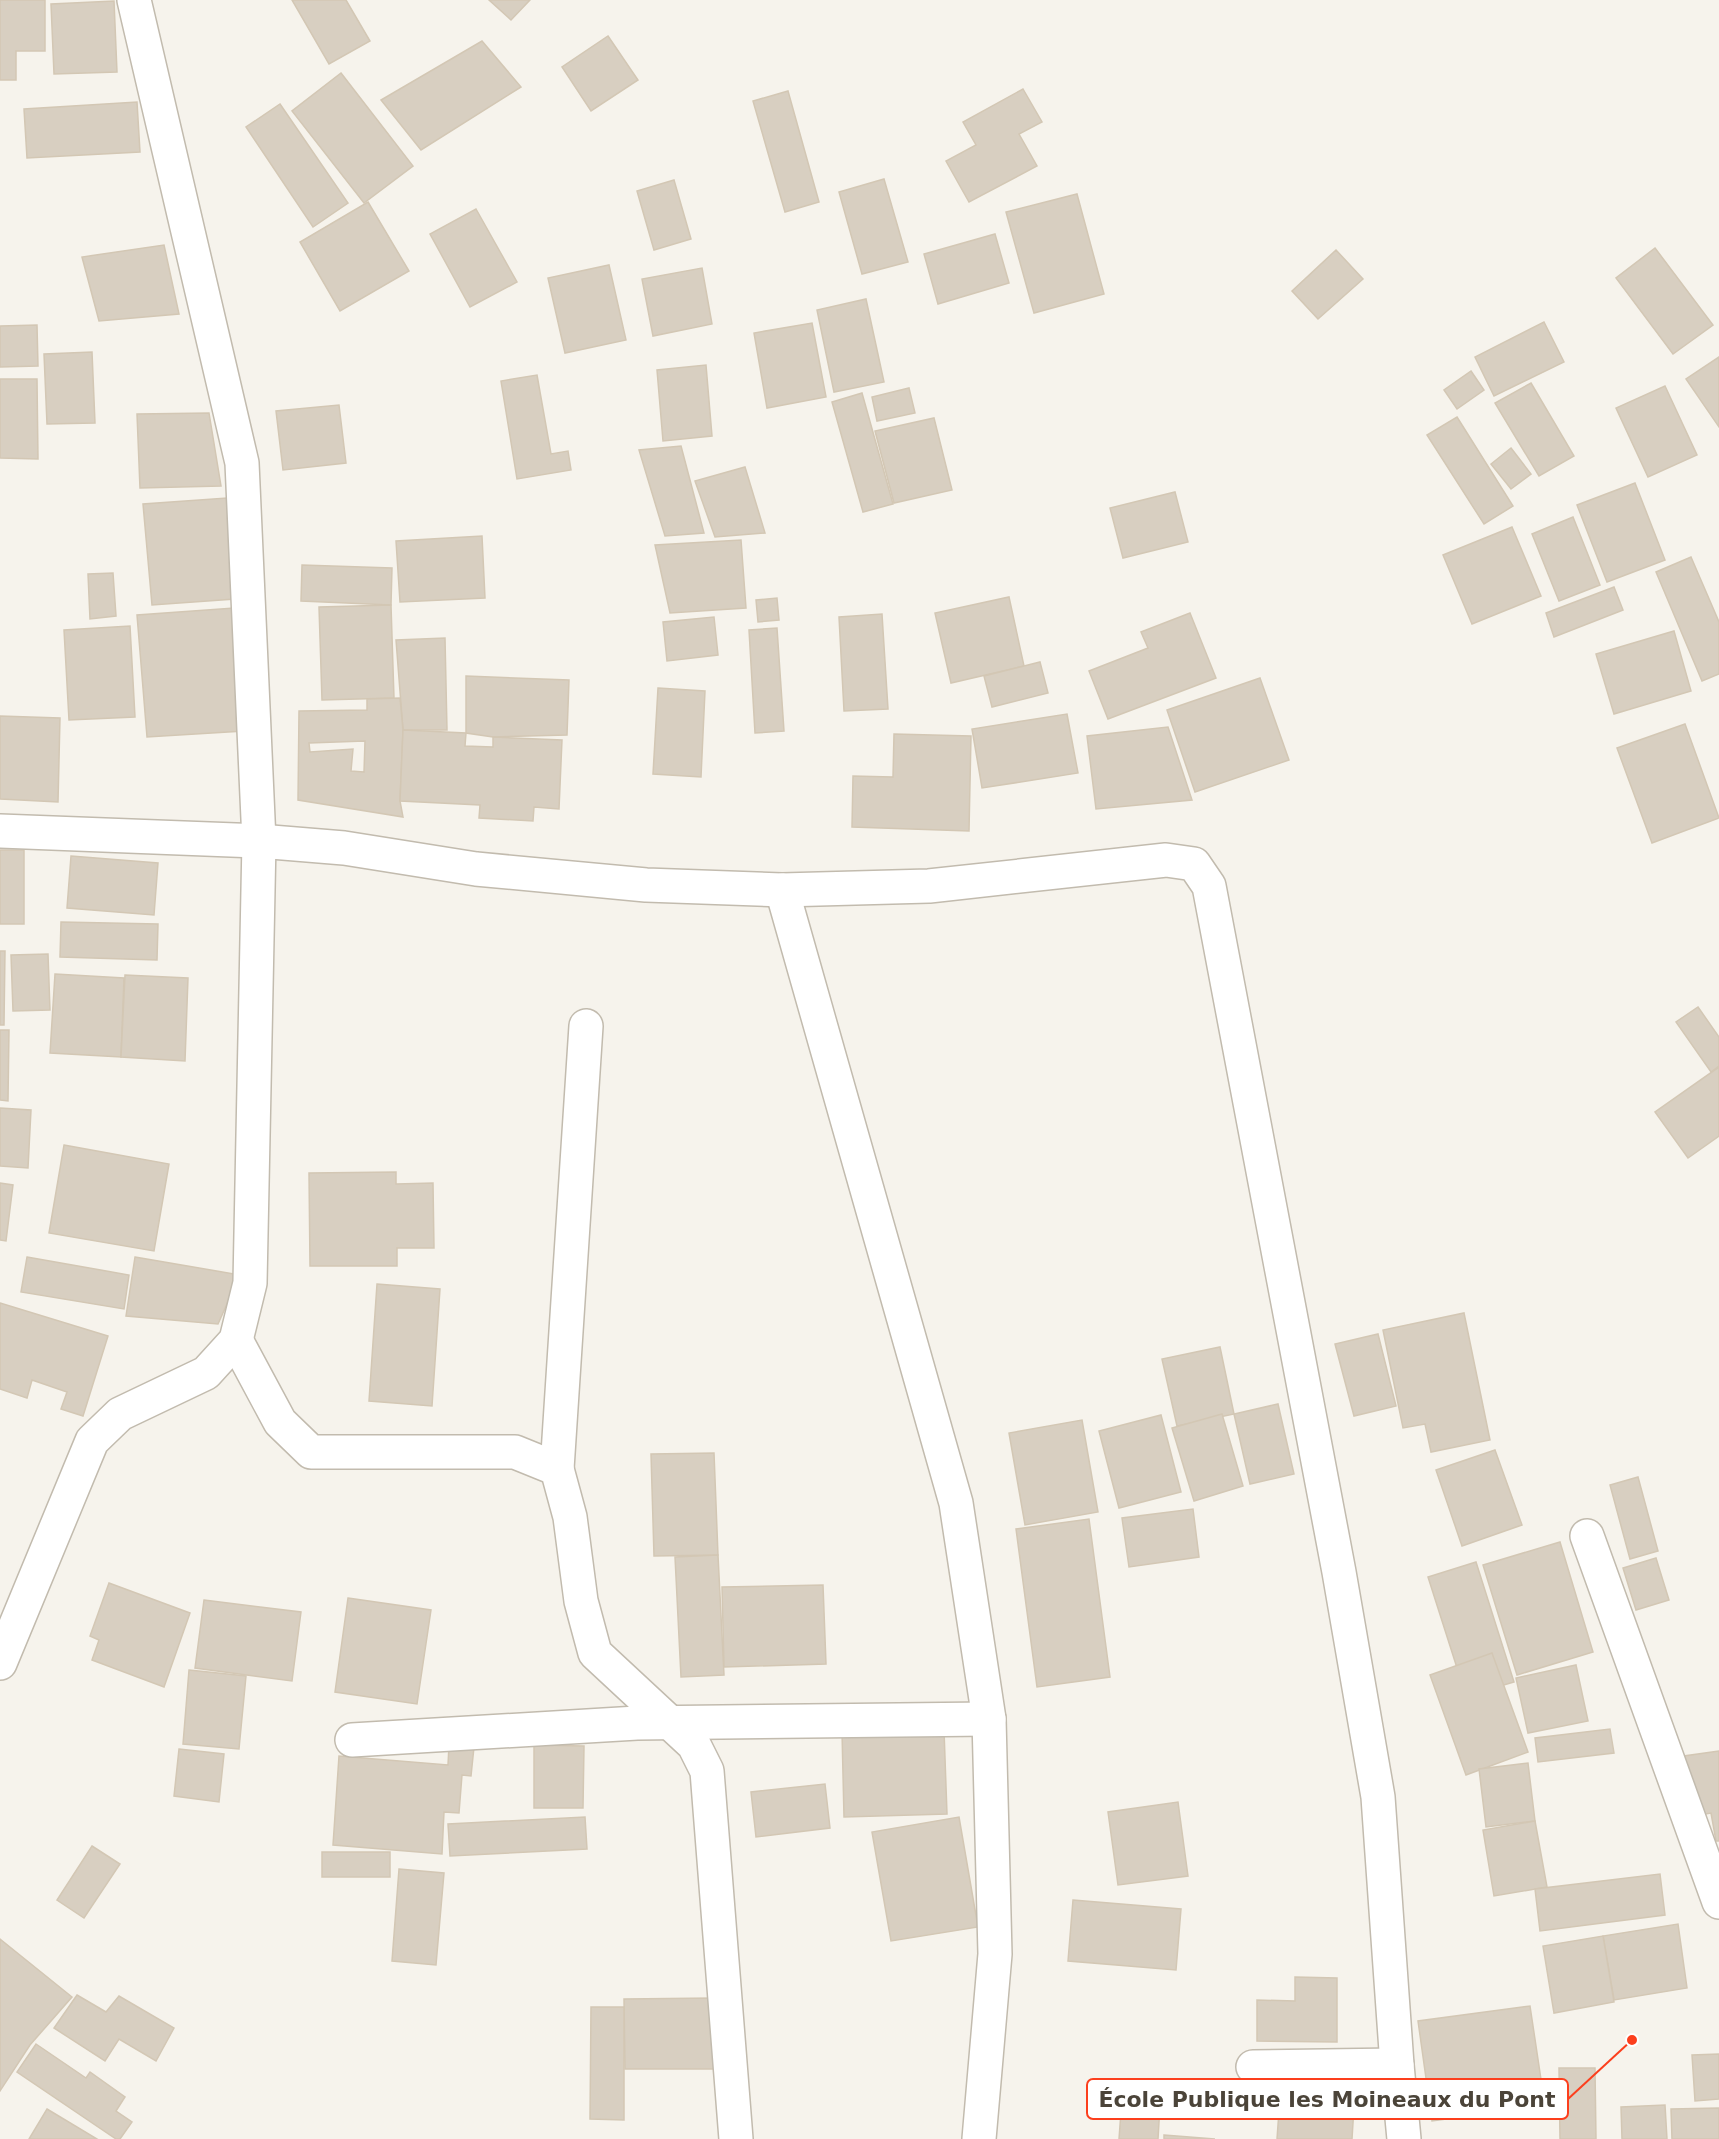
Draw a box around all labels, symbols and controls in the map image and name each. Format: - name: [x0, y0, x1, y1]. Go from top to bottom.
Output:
- callout: École Publique les Moineaux du Pont: [1087, 2079, 1568, 2119]
- text: École Publique les Moineaux du Pont: [1098, 2087, 1556, 2112]

